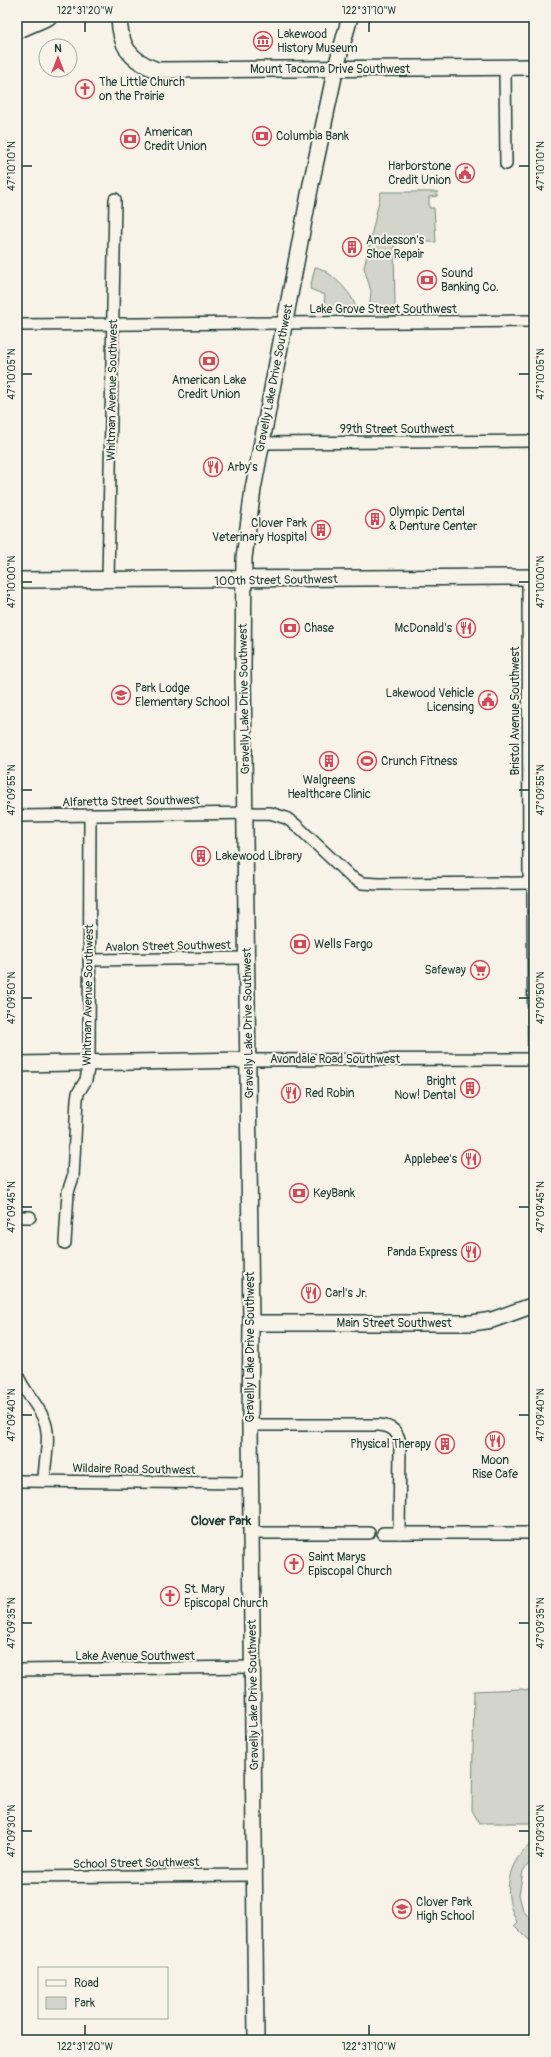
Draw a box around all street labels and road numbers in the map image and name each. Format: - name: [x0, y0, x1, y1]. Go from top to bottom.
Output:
- street label: Mount Tacoma Drive Southwest: [250, 62, 410, 77]
- street label: Gravelly Lake Drive Southwest: [253, 302, 296, 454]
- street label: Lake Grove Street Southwest: [309, 302, 457, 317]
- street label: Whitman Avenue Southwest: [104, 319, 121, 461]
- street label: 99th Street Southwest: [340, 422, 455, 437]
- street label: 100th Street Southwest: [214, 572, 338, 589]
- street label: Gravelly Lake Drive Southwest: [236, 623, 253, 775]
- street label: Bristol Avenue Southwest: [508, 646, 523, 775]
- street label: Alfaretta Street Southwest: [62, 793, 200, 810]
- street label: Whitman Avenue Southwest: [80, 924, 97, 1066]
- street label: Avalon Street Southwest: [105, 938, 231, 955]
- street label: Gravelly Lake Drive Southwest: [240, 947, 257, 1099]
- street label: Avondale Road Southwest: [270, 1052, 400, 1067]
- street label: Gravelly Lake Drive Southwest: [243, 1271, 258, 1422]
- street label: Main Street Southwest: [337, 1316, 452, 1331]
- street label: Wildaire Road Southwest: [72, 1461, 196, 1478]
- street label: Gravelly Lake Drive Southwest: [245, 1619, 262, 1771]
- street label: Lake Avenue Southwest: [75, 1649, 195, 1664]
- street label: School Street Southwest: [73, 1855, 199, 1872]

